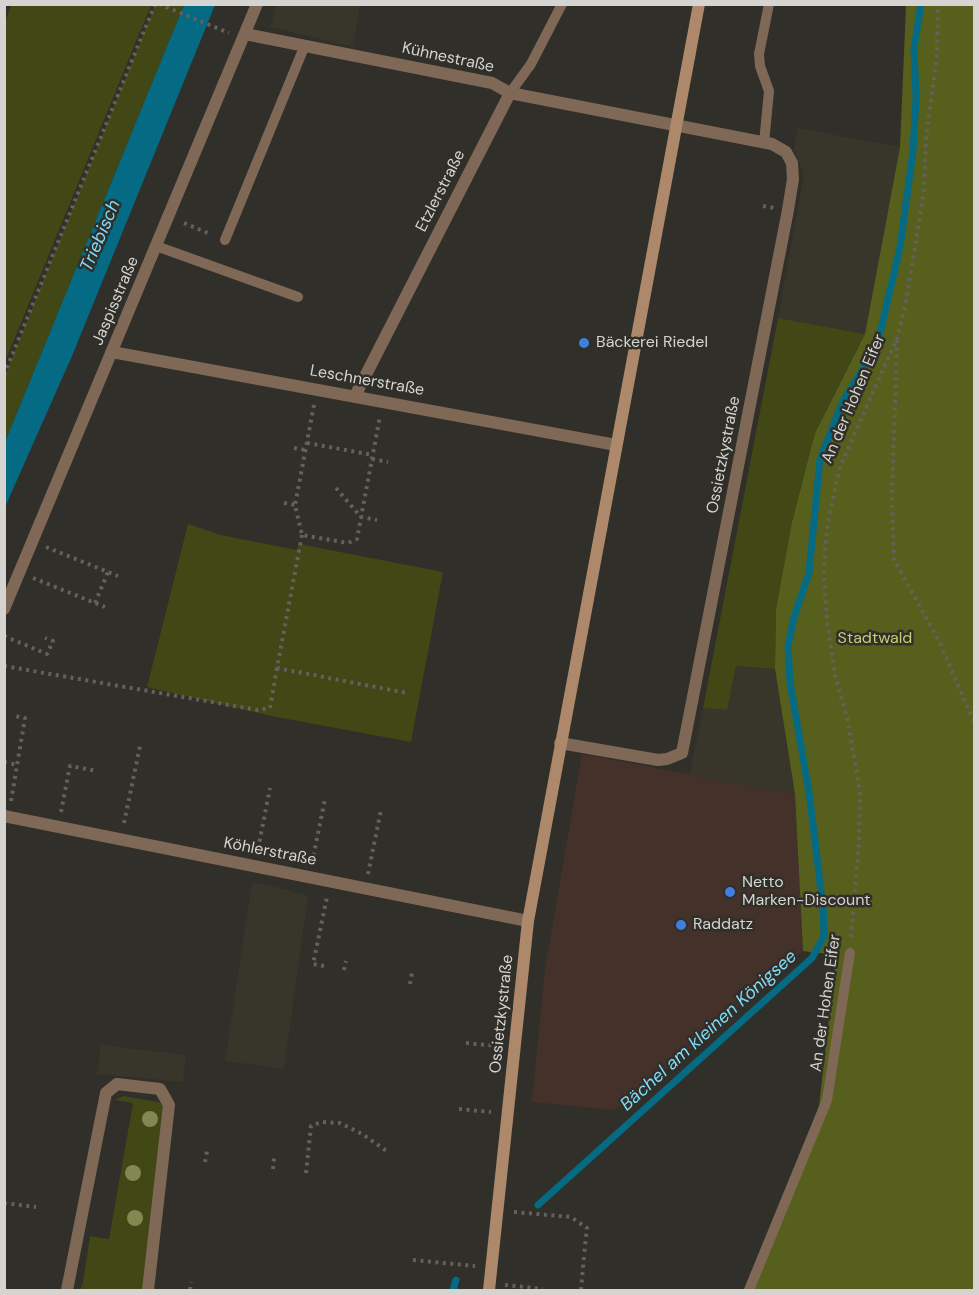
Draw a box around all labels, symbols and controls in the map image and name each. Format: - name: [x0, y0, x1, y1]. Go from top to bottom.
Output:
- street label: Kühnestraße: [400, 39, 496, 77]
- street label: Etzlerstraße: [412, 147, 470, 235]
- water label: Triebisch: [76, 197, 126, 275]
- street label: Jaspisstraße: [89, 254, 143, 348]
- street label: An der Hohen Eifer: [818, 332, 890, 466]
- place label: Bäckerei Riedel: [596, 333, 708, 353]
- marker: Bäckerei Riedel: [577, 336, 591, 350]
- street label: Leschnerstraße: [308, 361, 426, 401]
- street label: Ossietzkystraße: [703, 395, 745, 515]
- park label: Stadtwald: [838, 629, 912, 649]
- street label: Köhlerstraße: [222, 834, 318, 870]
- place label: Netto Marken-Discount: [742, 873, 871, 911]
- marker: Netto Marken-Discount: [723, 885, 737, 899]
- place label: Raddatz: [693, 915, 753, 935]
- marker: Raddatz: [674, 918, 688, 932]
- street label: An der Hohen Eifer: [807, 933, 845, 1073]
- water label: Bächel am kleinen Königsee: [616, 946, 802, 1116]
- street label: Ossietzkystraße: [486, 954, 518, 1074]

